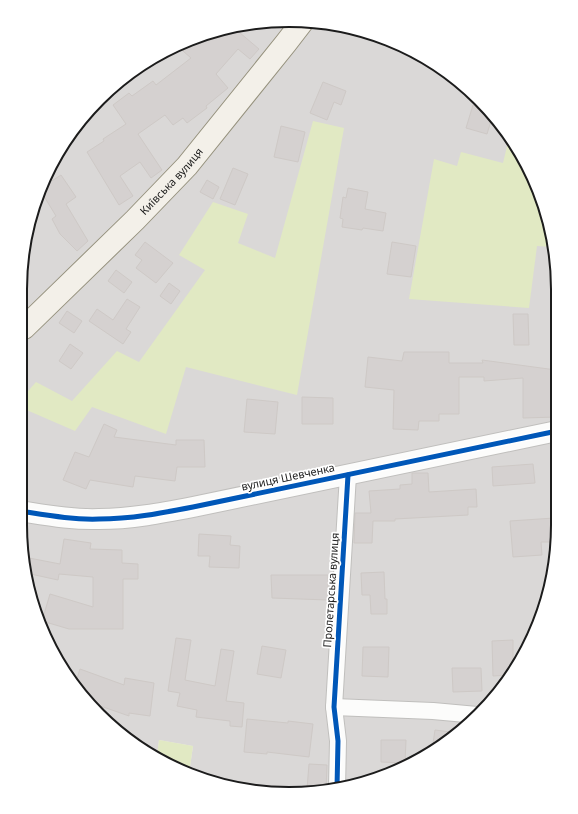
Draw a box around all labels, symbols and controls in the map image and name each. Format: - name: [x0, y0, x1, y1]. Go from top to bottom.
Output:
- street label: Київська вулиця: [136, 144, 206, 218]
- street label: вулиця Шевченка: [240, 459, 336, 494]
- street label: Пролетарська вулиця: [319, 532, 342, 648]

